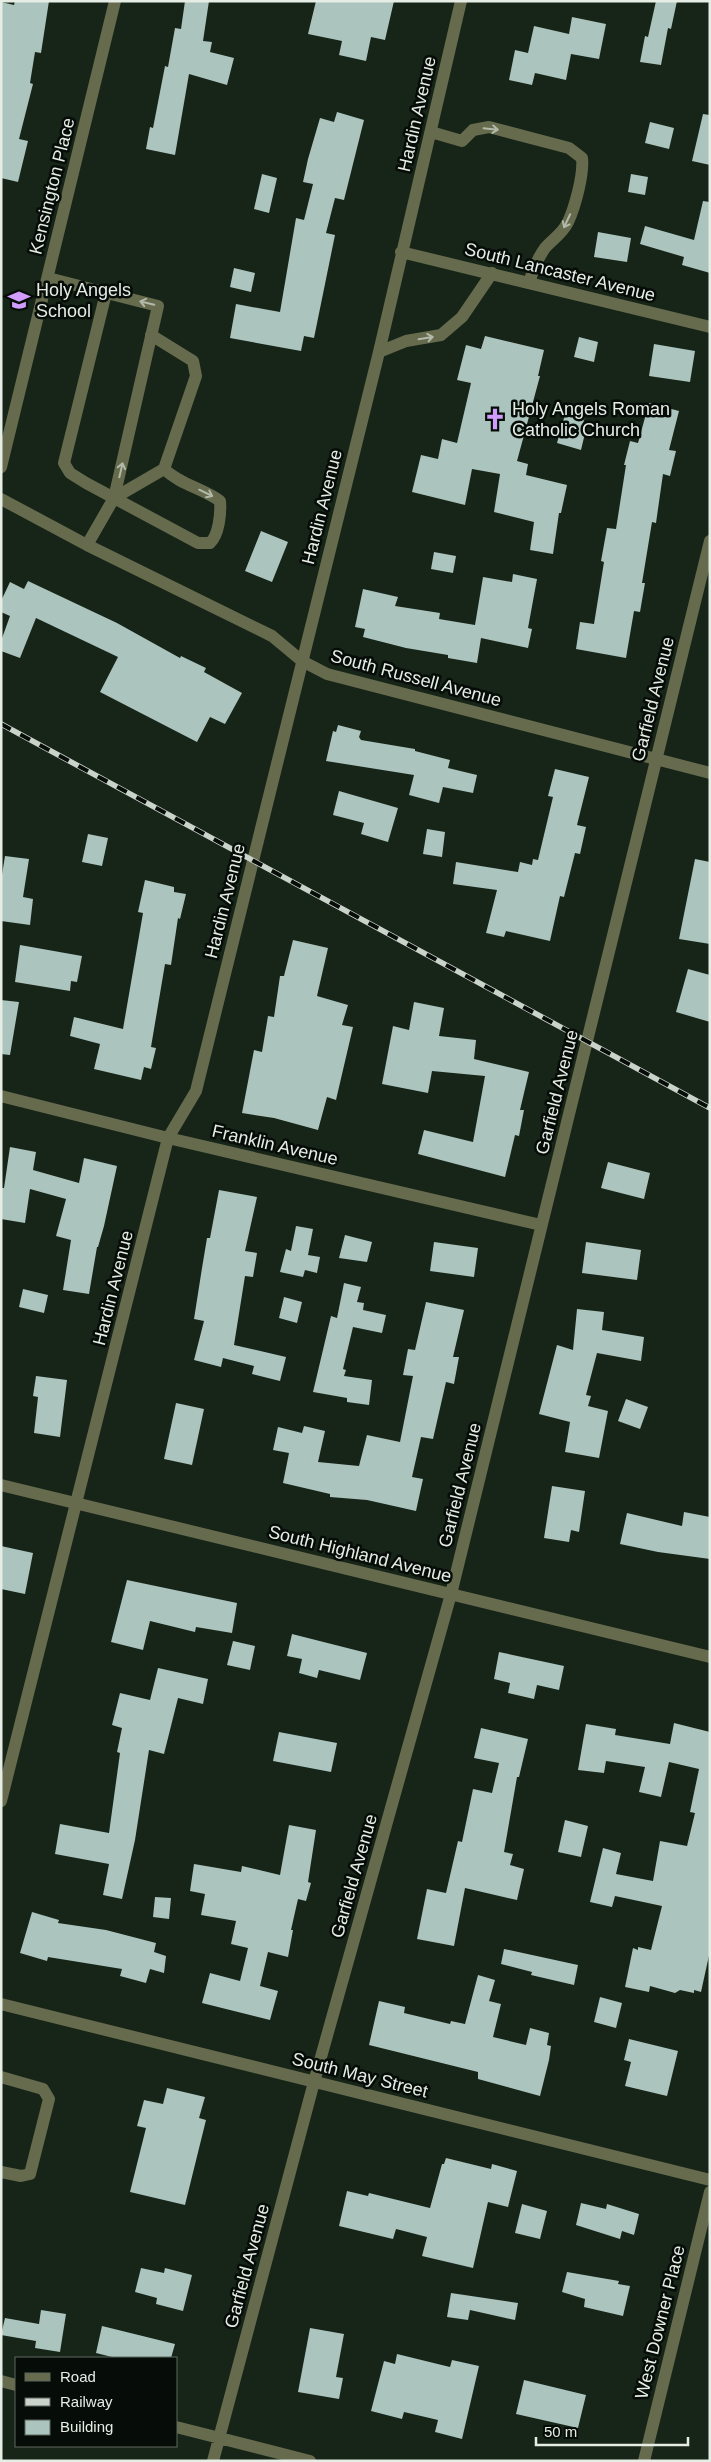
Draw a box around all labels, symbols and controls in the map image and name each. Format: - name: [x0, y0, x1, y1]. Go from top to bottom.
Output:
- street label: Hardin Avenue: [394, 54, 440, 174]
- street label: Kensington Place: [25, 116, 79, 256]
- one-way arrow: [483, 125, 499, 134]
- one-way arrow: [561, 213, 571, 228]
- street label: South Lancaster Avenue: [463, 239, 657, 305]
- place label: Holy Angels School: [36, 280, 131, 321]
- school or university icon: Holy Angels School: [6, 287, 32, 313]
- one-way arrow: [139, 298, 155, 307]
- one-way arrow: [418, 332, 434, 342]
- place label: Holy Angels Roman Catholic Church: [512, 399, 670, 440]
- church icon: Holy Angels Roman Catholic Church: [482, 406, 508, 432]
- street label: Hardin Avenue: [298, 447, 346, 567]
- one-way arrow: [117, 462, 126, 478]
- one-way arrow: [198, 489, 213, 498]
- street label: Garfield Avenue: [628, 635, 678, 763]
- street label: South Russell Avenue: [329, 646, 503, 710]
- street label: Hardin Avenue: [201, 841, 249, 961]
- street label: Garfield Avenue: [532, 1028, 582, 1156]
- street label: Franklin Avenue: [210, 1121, 340, 1169]
- street label: Hardin Avenue: [89, 1228, 137, 1348]
- street label: Garfield Avenue: [435, 1421, 485, 1549]
- street label: South Highland Avenue: [266, 1522, 454, 1586]
- street label: Garfield Avenue: [327, 1812, 381, 1940]
- street label: South May Street: [290, 2048, 430, 2102]
- street label: Garfield Avenue: [221, 2202, 273, 2330]
- street label: West Downer Place: [631, 2243, 689, 2401]
- legend: [15, 2357, 178, 2447]
- text: Road: [60, 2368, 96, 2385]
- text: Railway: [60, 2393, 113, 2410]
- scale bar: [536, 2414, 688, 2446]
- text: Building: [60, 2418, 113, 2435]
- text: 50 m: [544, 2423, 577, 2440]

